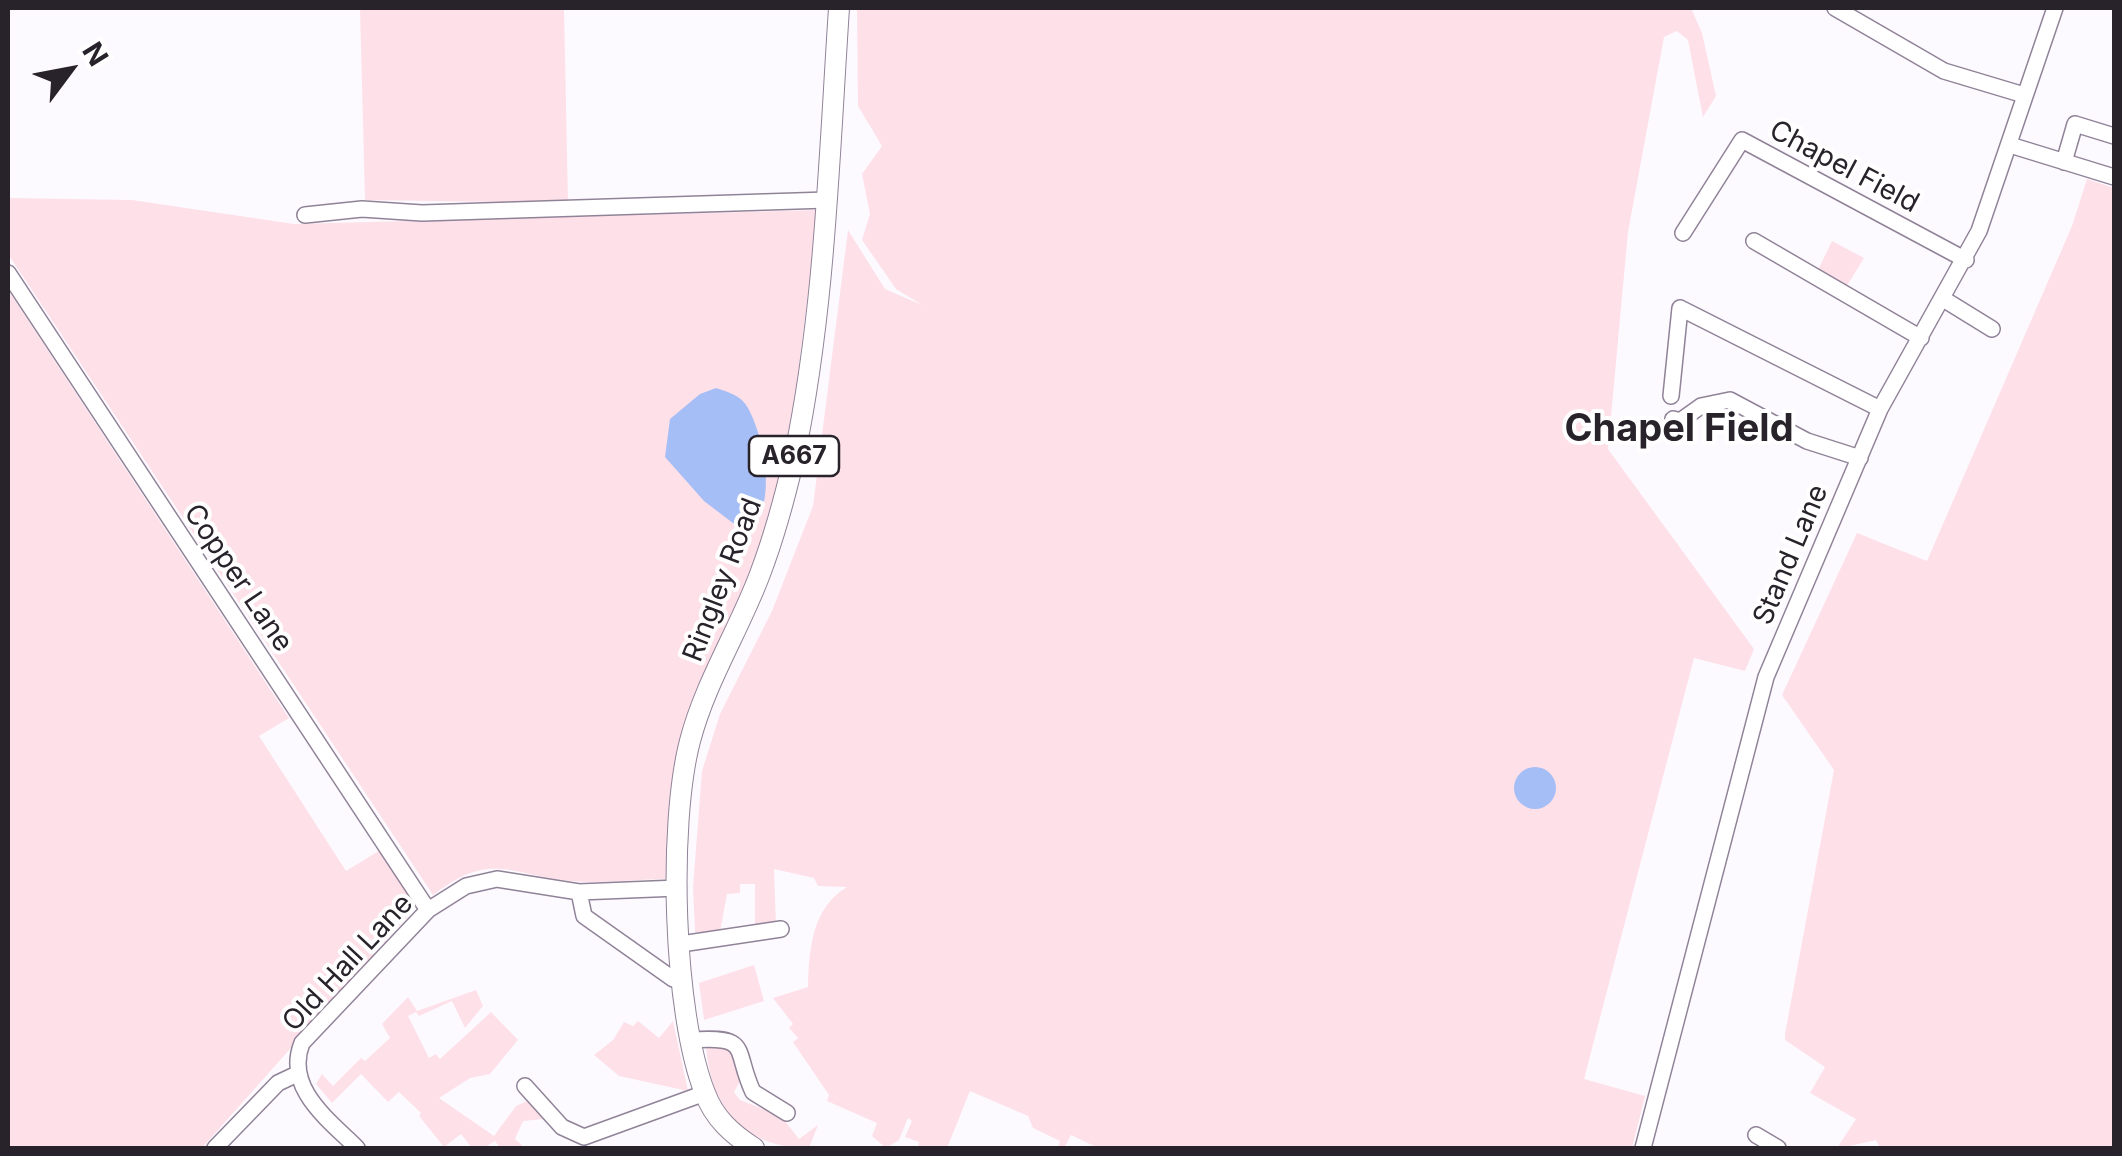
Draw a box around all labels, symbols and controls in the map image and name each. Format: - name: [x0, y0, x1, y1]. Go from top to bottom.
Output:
- north arrow: [20, 20, 120, 120]
- text: N: [75, 36, 116, 72]
- street label: Chapel Field: [1764, 114, 1924, 220]
- district label: Chapel Field: [1564, 407, 1794, 453]
- road number: A667: [749, 436, 839, 476]
- street label: Stand Lane: [1746, 480, 1836, 630]
- street label: Ringley Road: [676, 494, 770, 666]
- street label: Copper Lane: [176, 498, 300, 658]
- street label: Old Hall Lane: [276, 887, 420, 1039]

